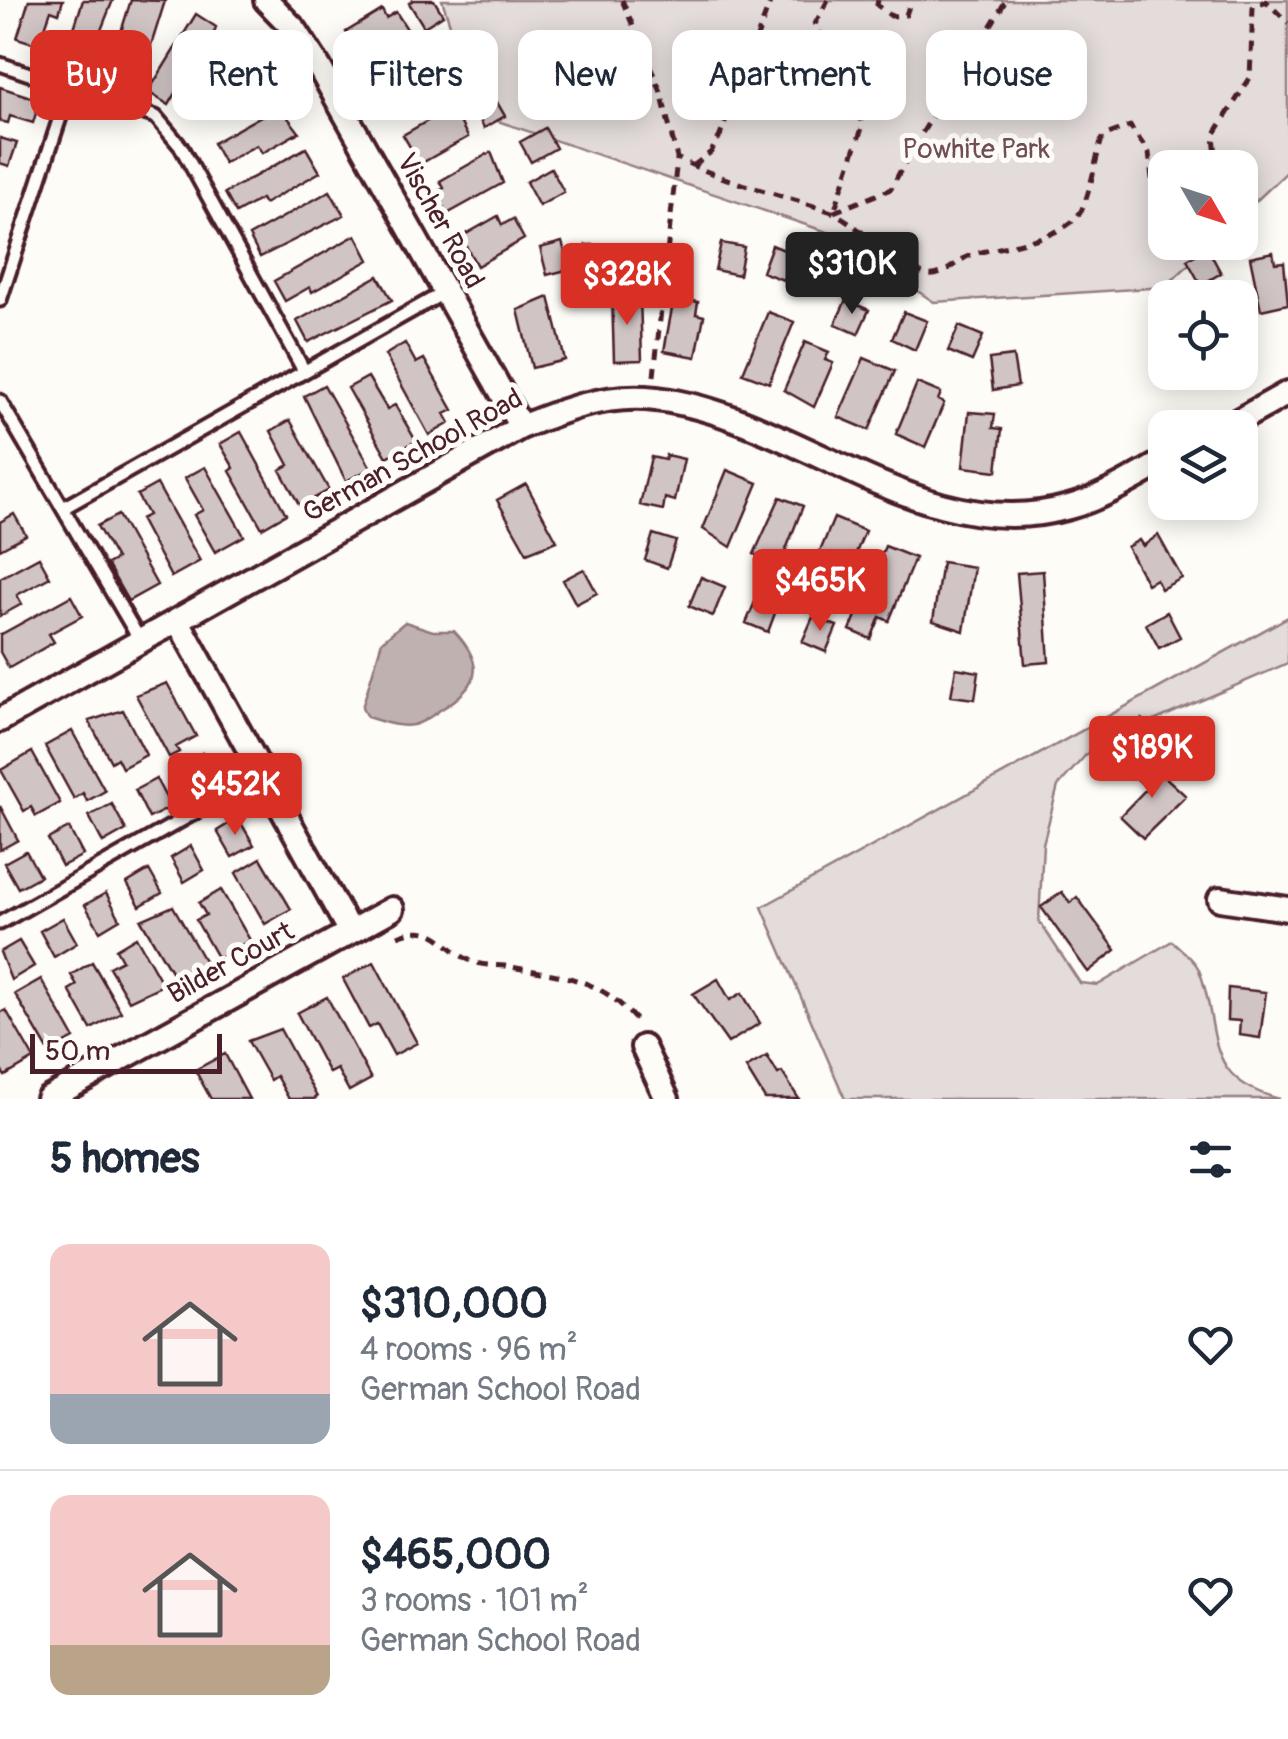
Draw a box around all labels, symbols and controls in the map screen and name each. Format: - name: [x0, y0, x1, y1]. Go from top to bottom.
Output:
- chip: Buy: [30, 30, 152, 120]
- chip: Rent: [172, 30, 313, 120]
- chip: Filters: [333, 30, 498, 120]
- chip: New: [518, 30, 652, 120]
- chip: Apartment: [672, 30, 906, 120]
- chip: House: [926, 30, 1087, 120]
- park label: Powhite Park: [902, 132, 1050, 167]
- street label: Vischer Road: [388, 147, 492, 295]
- north arrow: [1148, 150, 1258, 260]
- map controls: [1148, 150, 1258, 520]
- pin: $310K: [782, 232, 922, 317]
- pin: $328K: [557, 243, 697, 328]
- text: $310K: [808, 244, 896, 284]
- text: $328K: [583, 255, 671, 295]
- button: locate: [1148, 280, 1258, 390]
- street label: German School Road: [297, 381, 529, 531]
- button: layers: [1148, 410, 1258, 520]
- pin: $465K: [750, 549, 890, 634]
- text: $465K: [774, 561, 866, 601]
- pin: $189K: [1082, 716, 1222, 801]
- text: $189K: [1111, 728, 1193, 768]
- pin: $452K: [165, 753, 305, 838]
- text: $452K: [190, 765, 280, 805]
- street label: Bilder Court: [162, 914, 301, 1012]
- scale bar: [30, 1029, 222, 1074]
- text: 50 m: [45, 1034, 110, 1069]
- icon: filters: [1183, 1132, 1238, 1187]
- text: 5 homes: [50, 1133, 200, 1185]
- text: $310,000: [360, 1278, 548, 1330]
- icon: home: [130, 1284, 250, 1404]
- icon: heart: [1183, 1317, 1238, 1372]
- text: 4 rooms · 96 m²: [360, 1330, 578, 1370]
- text: German School Road: [360, 1370, 641, 1410]
- text: $465,000: [360, 1529, 551, 1581]
- icon: home: [130, 1535, 250, 1655]
- icon: heart: [1183, 1568, 1238, 1623]
- text: 3 rooms · 101 m²: [360, 1581, 589, 1621]
- text: German School Road: [360, 1621, 641, 1661]

